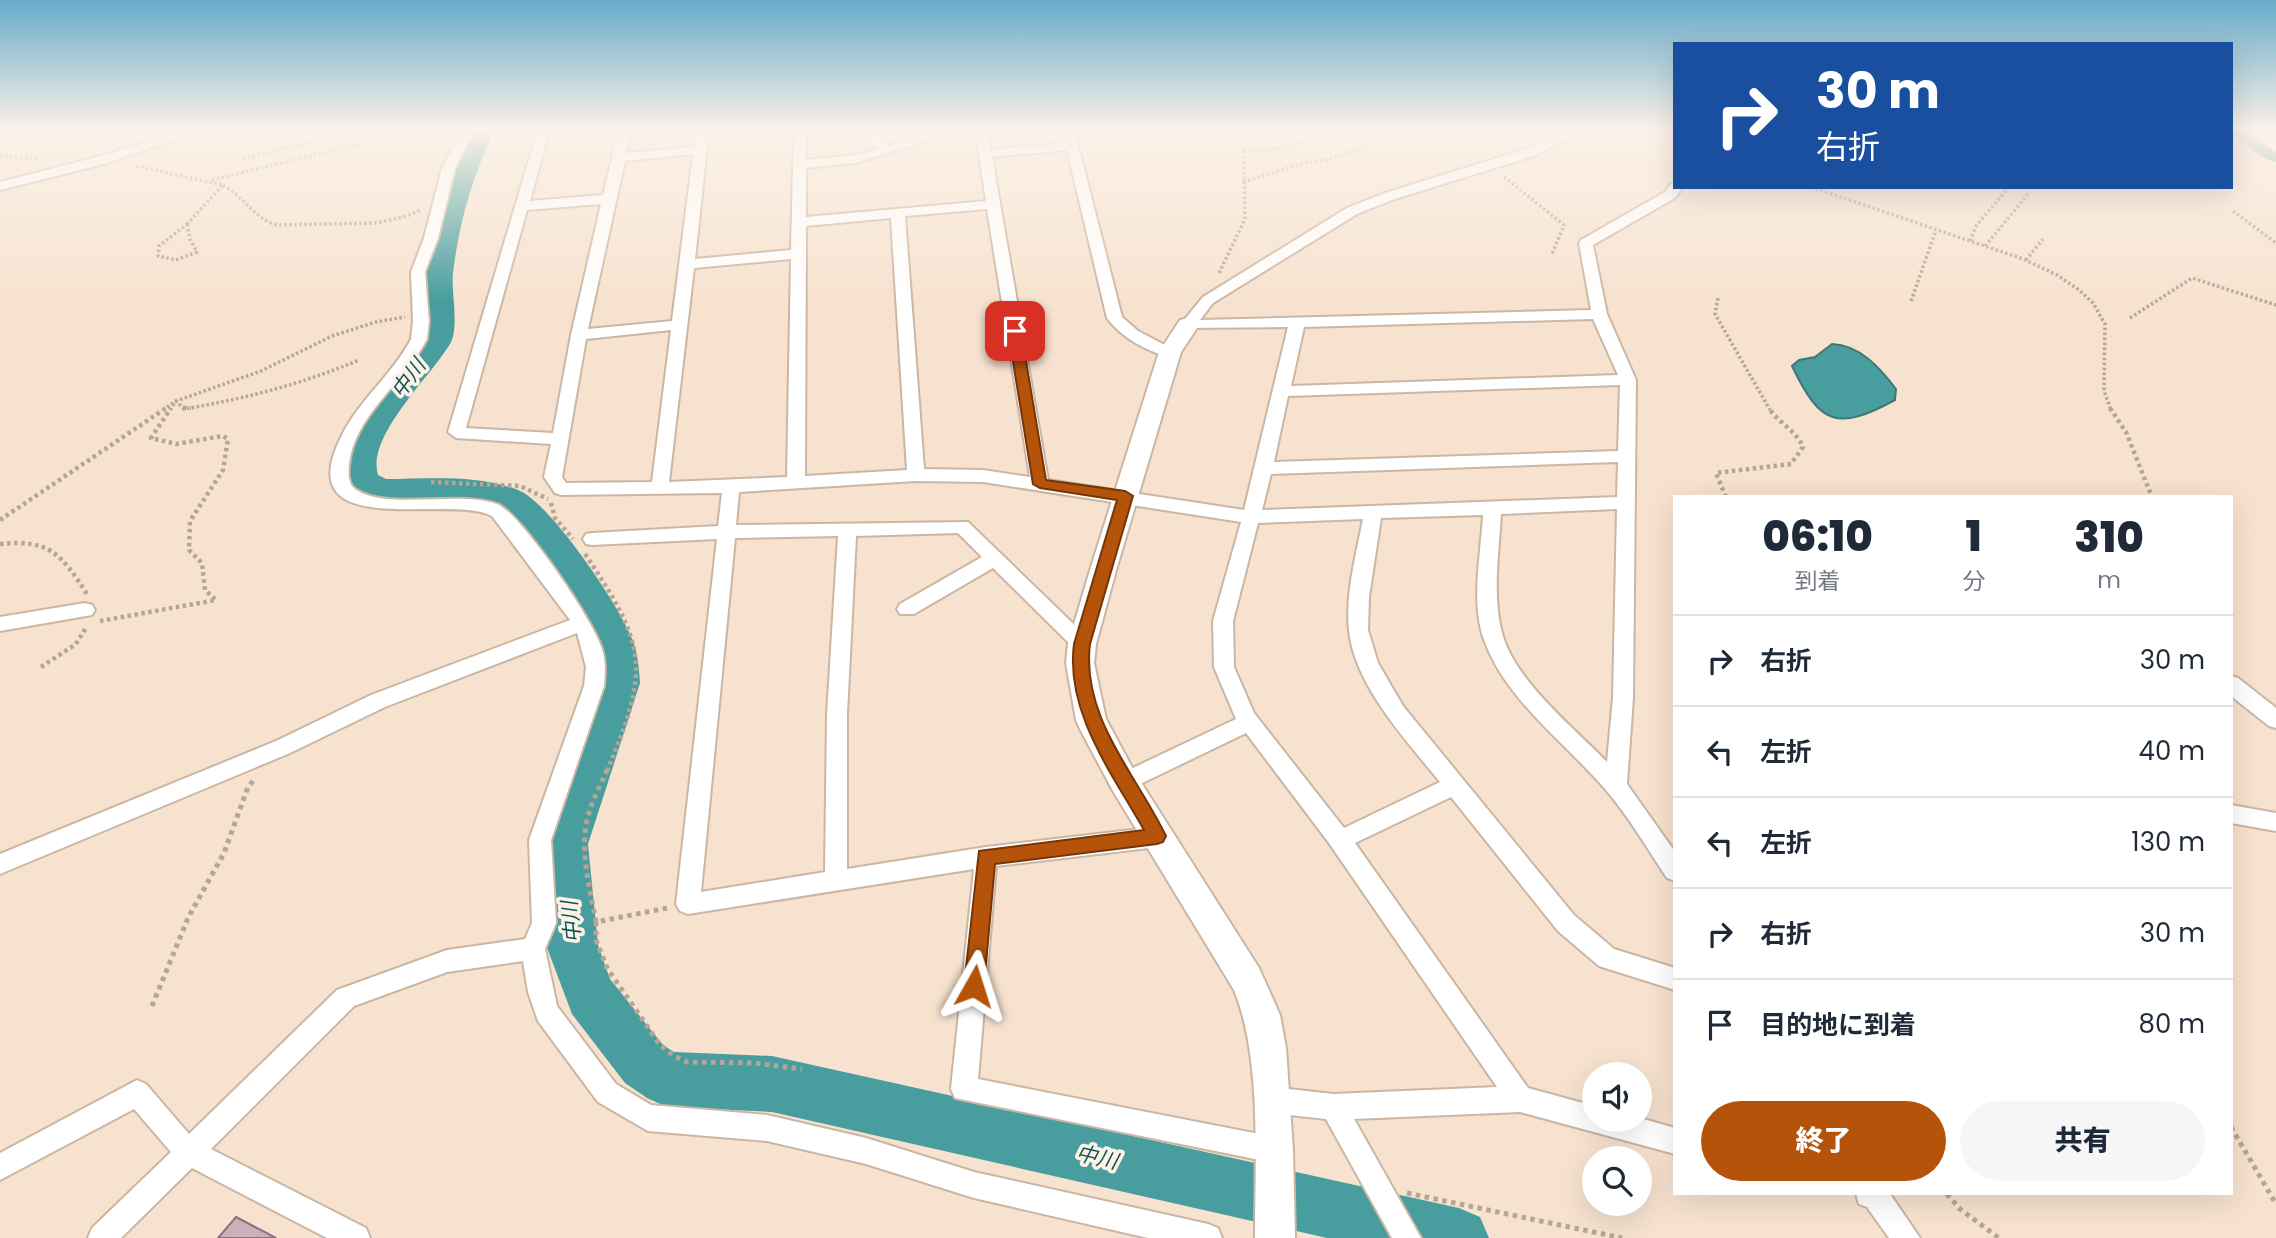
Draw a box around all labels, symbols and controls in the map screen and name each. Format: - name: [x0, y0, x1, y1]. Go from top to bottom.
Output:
- text: 30 m: [1816, 57, 1940, 125]
- icon: right: [1701, 70, 1792, 161]
- text: 右折: [1816, 124, 1880, 169]
- pin: [985, 301, 1045, 361]
- icon: arrive: [996, 312, 1034, 350]
- water label: 中川: [384, 351, 433, 404]
- text: 06:10: [1762, 507, 1873, 566]
- text: 1: [1966, 507, 1982, 566]
- text: 310: [2074, 508, 2144, 567]
- text: m: [2097, 564, 2121, 596]
- text: 到着: [1795, 565, 1841, 597]
- text: 分: [1962, 565, 1985, 597]
- icon: right: [1701, 642, 1739, 680]
- text: 30 m: [2140, 642, 2205, 678]
- text: 右折: [1760, 643, 1812, 679]
- icon: left: [1701, 733, 1739, 771]
- text: 40 m: [2139, 733, 2205, 769]
- text: 左折: [1760, 734, 1812, 770]
- icon: left: [1701, 824, 1739, 862]
- text: 130 m: [2131, 824, 2205, 860]
- text: 左折: [1760, 825, 1812, 861]
- water label: 中川: [554, 898, 588, 944]
- icon: right: [1701, 915, 1739, 953]
- text: 30 m: [2140, 915, 2205, 951]
- text: 右折: [1760, 916, 1812, 952]
- position arrow: [937, 949, 1011, 1023]
- icon: arrive: [1701, 1006, 1739, 1044]
- text: 80 m: [2139, 1006, 2205, 1042]
- text: 目的地に到着: [1760, 1007, 1916, 1043]
- map controls: [1582, 1062, 1652, 1216]
- button: sound: [1582, 1062, 1652, 1132]
- button: 終了: [1701, 1101, 1946, 1181]
- button: 共有: [1960, 1101, 2205, 1181]
- water label: 中川: [1073, 1138, 1123, 1176]
- button: search: [1582, 1146, 1652, 1216]

